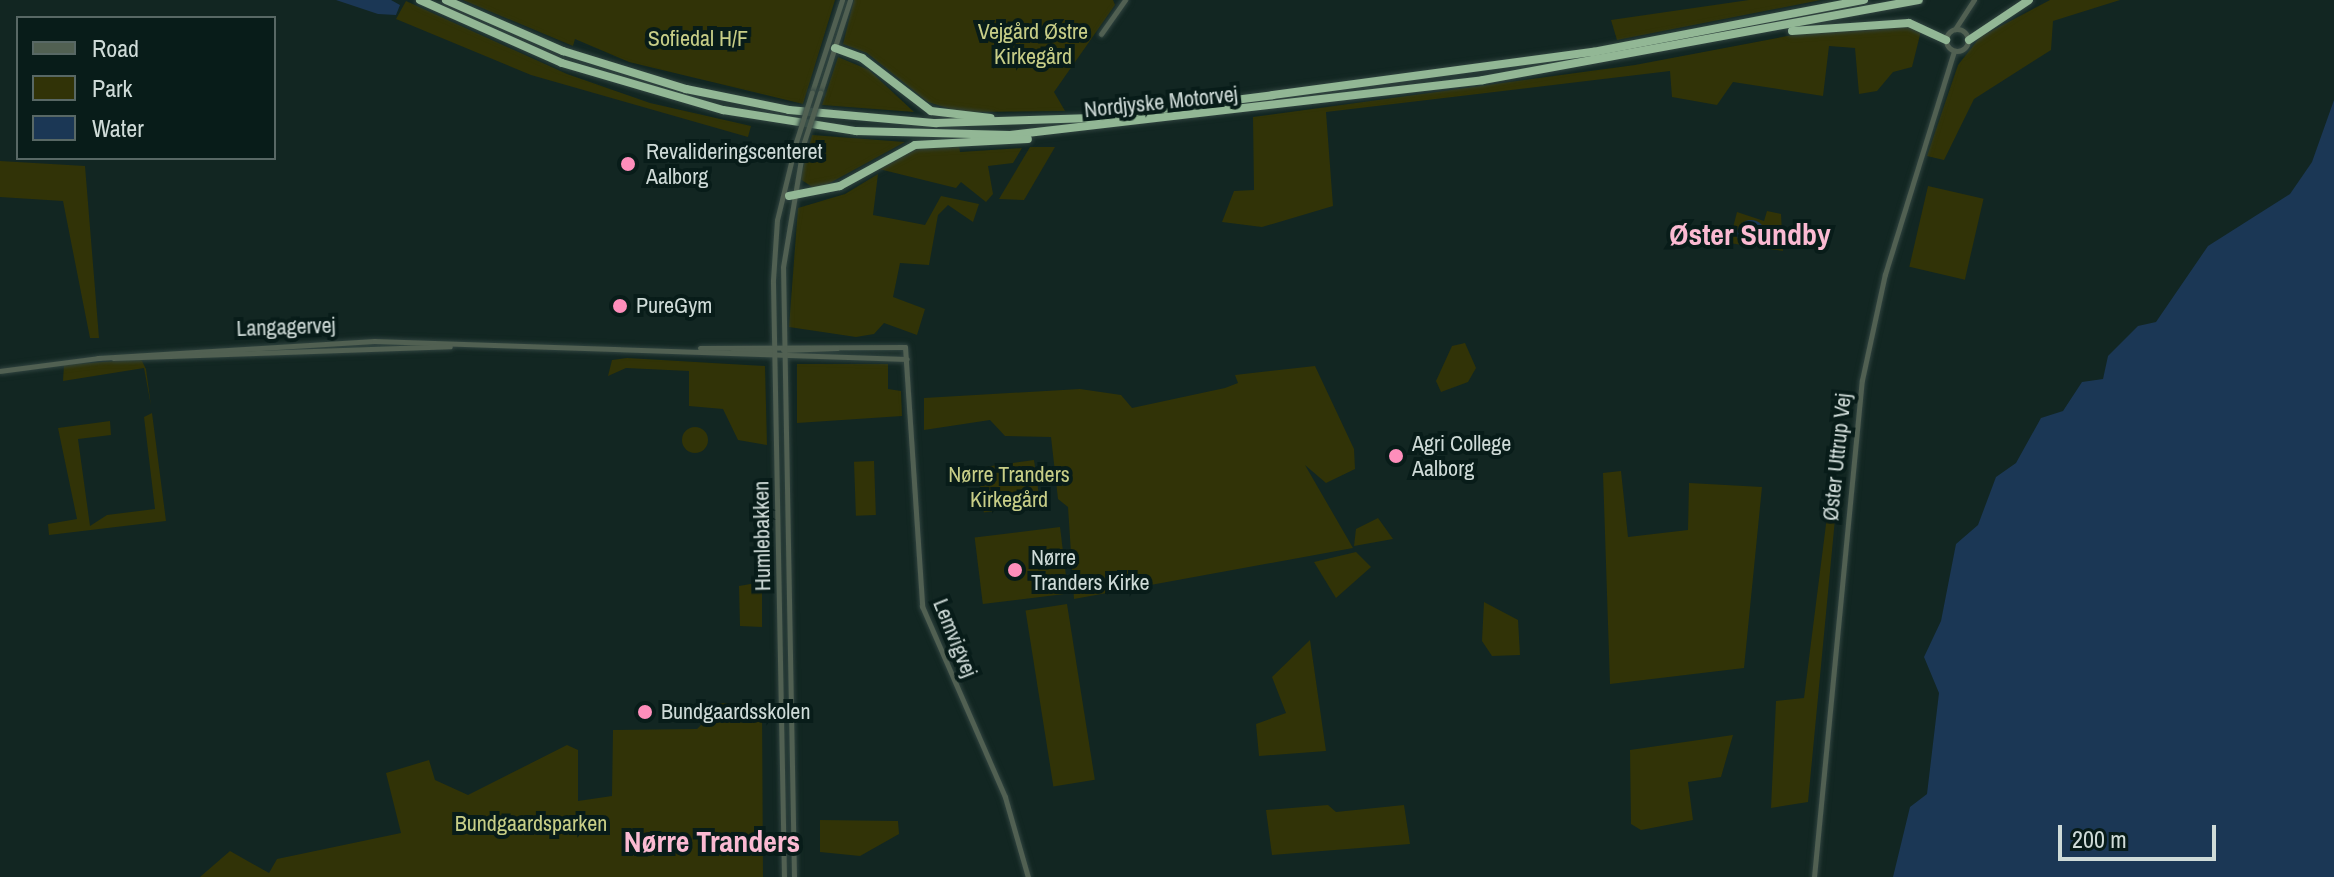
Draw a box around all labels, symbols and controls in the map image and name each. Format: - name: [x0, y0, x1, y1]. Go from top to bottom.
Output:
- legend: [16, 16, 276, 160]
- park label: Vejgård Østre Kirkegård: [978, 18, 1088, 70]
- park label: Sofiedal H/F: [648, 26, 748, 52]
- text: Road: [92, 32, 139, 64]
- text: Park: [92, 72, 132, 104]
- street label: Nordjyske Motorvej: [1083, 81, 1239, 123]
- text: Water: [92, 112, 144, 144]
- place label: Revalideringscenteret Aalborg: [646, 138, 822, 190]
- marker: Revalideringscenteret Aalborg: [617, 153, 639, 175]
- district label: Øster Sundby: [1669, 216, 1831, 252]
- place label: PureGym: [636, 293, 712, 319]
- marker: PureGym: [611, 297, 629, 315]
- street label: Langagervej: [236, 312, 336, 342]
- street label: Øster Uttrup Vej: [1817, 392, 1857, 522]
- place label: Agri College Aalborg: [1412, 430, 1511, 482]
- marker: Agri College Aalborg: [1387, 447, 1405, 465]
- park label: Nørre Tranders Kirkegård: [948, 461, 1070, 512]
- street label: Humlebakken: [748, 481, 776, 591]
- place label: Nørre Tranders Kirke: [1031, 544, 1150, 596]
- marker: Nørre Tranders Kirke: [1006, 561, 1024, 579]
- street label: Lemvigvej: [927, 595, 983, 681]
- place label: Bundgaardsskolen: [661, 699, 810, 725]
- marker: Bundgaardsskolen: [636, 703, 654, 721]
- scale bar: [2062, 809, 2220, 859]
- park label: Bundgaardsparken: [455, 811, 607, 837]
- district label: Nørre Tranders: [624, 823, 800, 859]
- text: 200 m: [2072, 823, 2127, 855]

